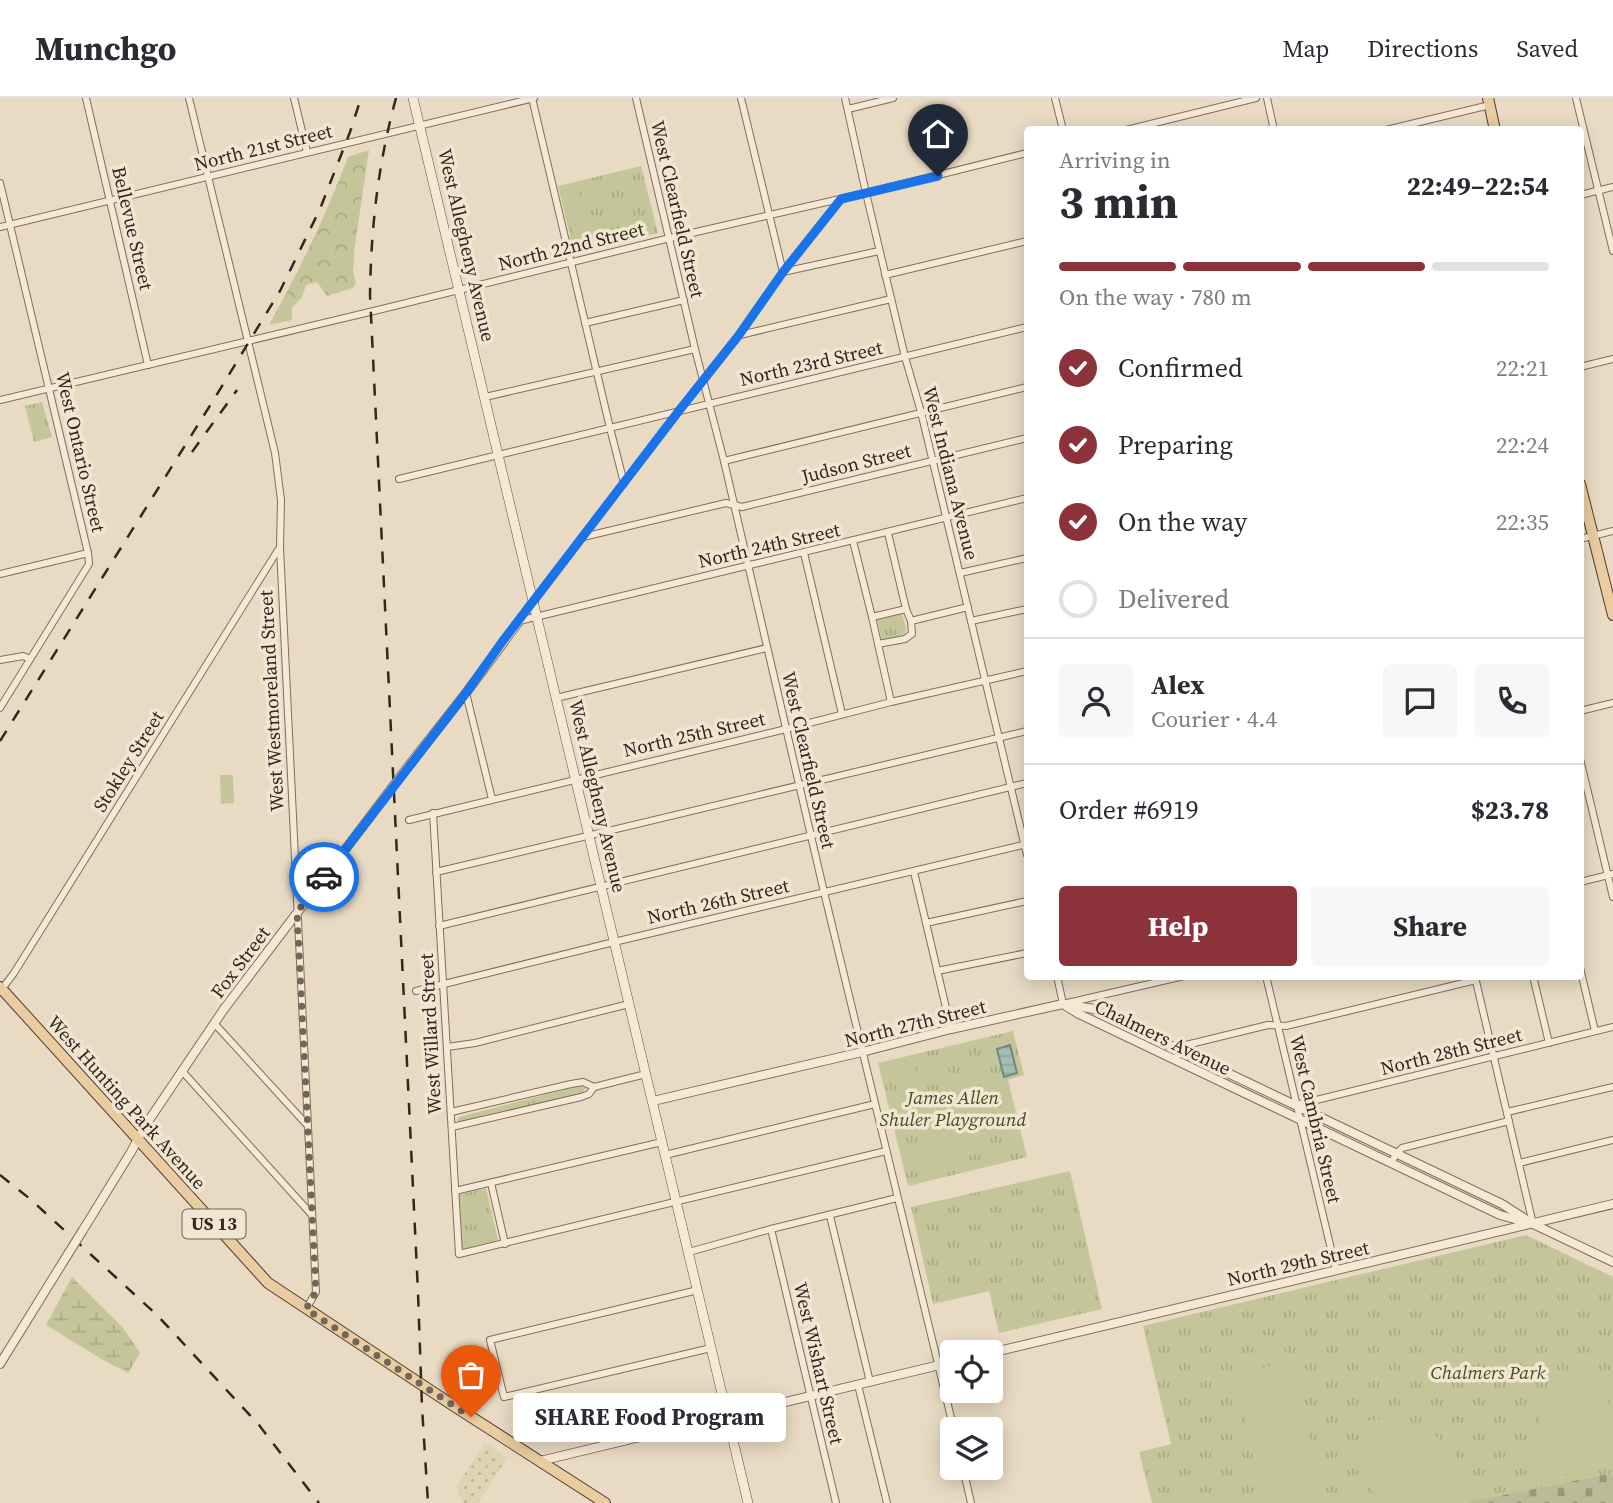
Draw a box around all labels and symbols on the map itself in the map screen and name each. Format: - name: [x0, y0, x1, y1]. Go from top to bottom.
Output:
- pin: [908, 104, 968, 176]
- street label: North 21st Street: [191, 117, 336, 177]
- street label: West Clearfield Street: [645, 118, 711, 301]
- street label: West Allegheny Avenue: [432, 146, 502, 344]
- street label: Bellevue Street: [106, 164, 160, 293]
- street label: North 22nd Street: [495, 215, 647, 277]
- street label: North 23rd Street: [737, 334, 886, 392]
- street label: West Ontario Street: [50, 369, 112, 535]
- street label: West Indiana Avenue: [917, 383, 985, 563]
- street label: Judson Street: [798, 437, 914, 489]
- street label: North 24th Street: [696, 516, 843, 574]
- street label: West Westmoreland Street: [252, 589, 290, 812]
- street label: West Clearfield Street: [776, 669, 842, 852]
- street label: West Allegheny Avenue: [563, 697, 633, 895]
- street label: Stokley Street: [87, 705, 170, 817]
- street label: North 25th Street: [621, 705, 768, 763]
- courier: [289, 842, 359, 912]
- street label: North 26th Street: [645, 872, 792, 930]
- street label: Fox Street: [204, 920, 276, 1003]
- street label: West Willard Street: [413, 952, 447, 1115]
- street label: North 27th Street: [842, 993, 989, 1053]
- street label: Chalmers Avenue: [1091, 993, 1235, 1081]
- street label: West Hunting Park Avenue: [42, 1009, 212, 1195]
- street label: North 28th Street: [1378, 1021, 1525, 1081]
- street label: West Cambria Street: [1284, 1032, 1348, 1207]
- park label: James Allen Shuler Playground: [880, 1084, 1026, 1132]
- road number: US 13: [182, 1210, 246, 1238]
- street label: North 29th Street: [1225, 1234, 1372, 1292]
- street label: West Wishart Street: [788, 1279, 850, 1447]
- pin: [441, 1345, 501, 1417]
- park label: Chalmers Park: [1431, 1359, 1545, 1385]
- callout: SHARE Food Program: [513, 1392, 786, 1442]

